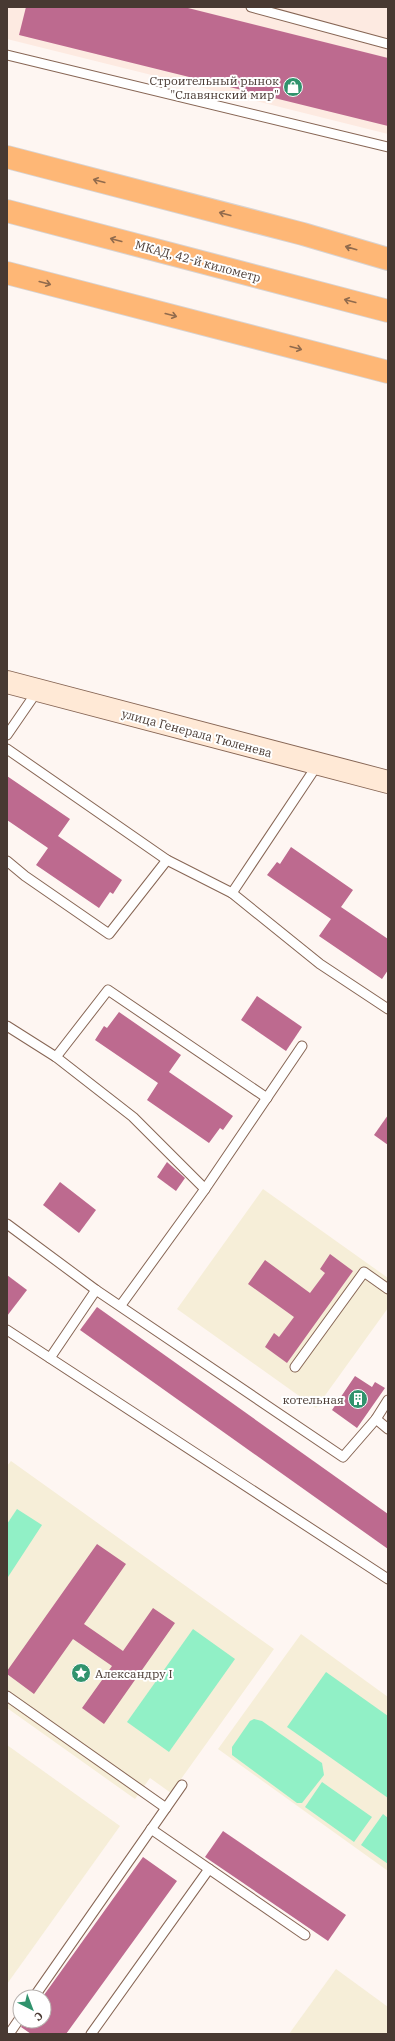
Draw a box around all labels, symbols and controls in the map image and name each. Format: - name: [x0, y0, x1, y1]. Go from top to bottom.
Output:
- place label: Строительный рынок "Славянский мир": [149, 73, 279, 102]
- shop icon: Строительный рынок "Славянский мир": [282, 76, 304, 98]
- one-way arrow: [93, 177, 106, 184]
- one-way arrow: [219, 210, 232, 217]
- one-way arrow: [110, 235, 123, 243]
- street label: МКАД, 42-й километр: [133, 237, 263, 285]
- one-way arrow: [344, 244, 357, 251]
- one-way arrow: [38, 279, 51, 287]
- one-way arrow: [344, 297, 357, 304]
- one-way arrow: [164, 312, 177, 320]
- one-way arrow: [290, 345, 303, 353]
- street label: улица Генерала Тюленева: [120, 706, 274, 760]
- building icon: котельная: [347, 1388, 369, 1410]
- place label: котельная: [283, 1392, 344, 1407]
- place icon: Александру I: [70, 1662, 92, 1684]
- place label: Александру I: [95, 1666, 173, 1681]
- north arrow: [12, 1989, 52, 2029]
- text: С: [31, 2009, 46, 2024]

